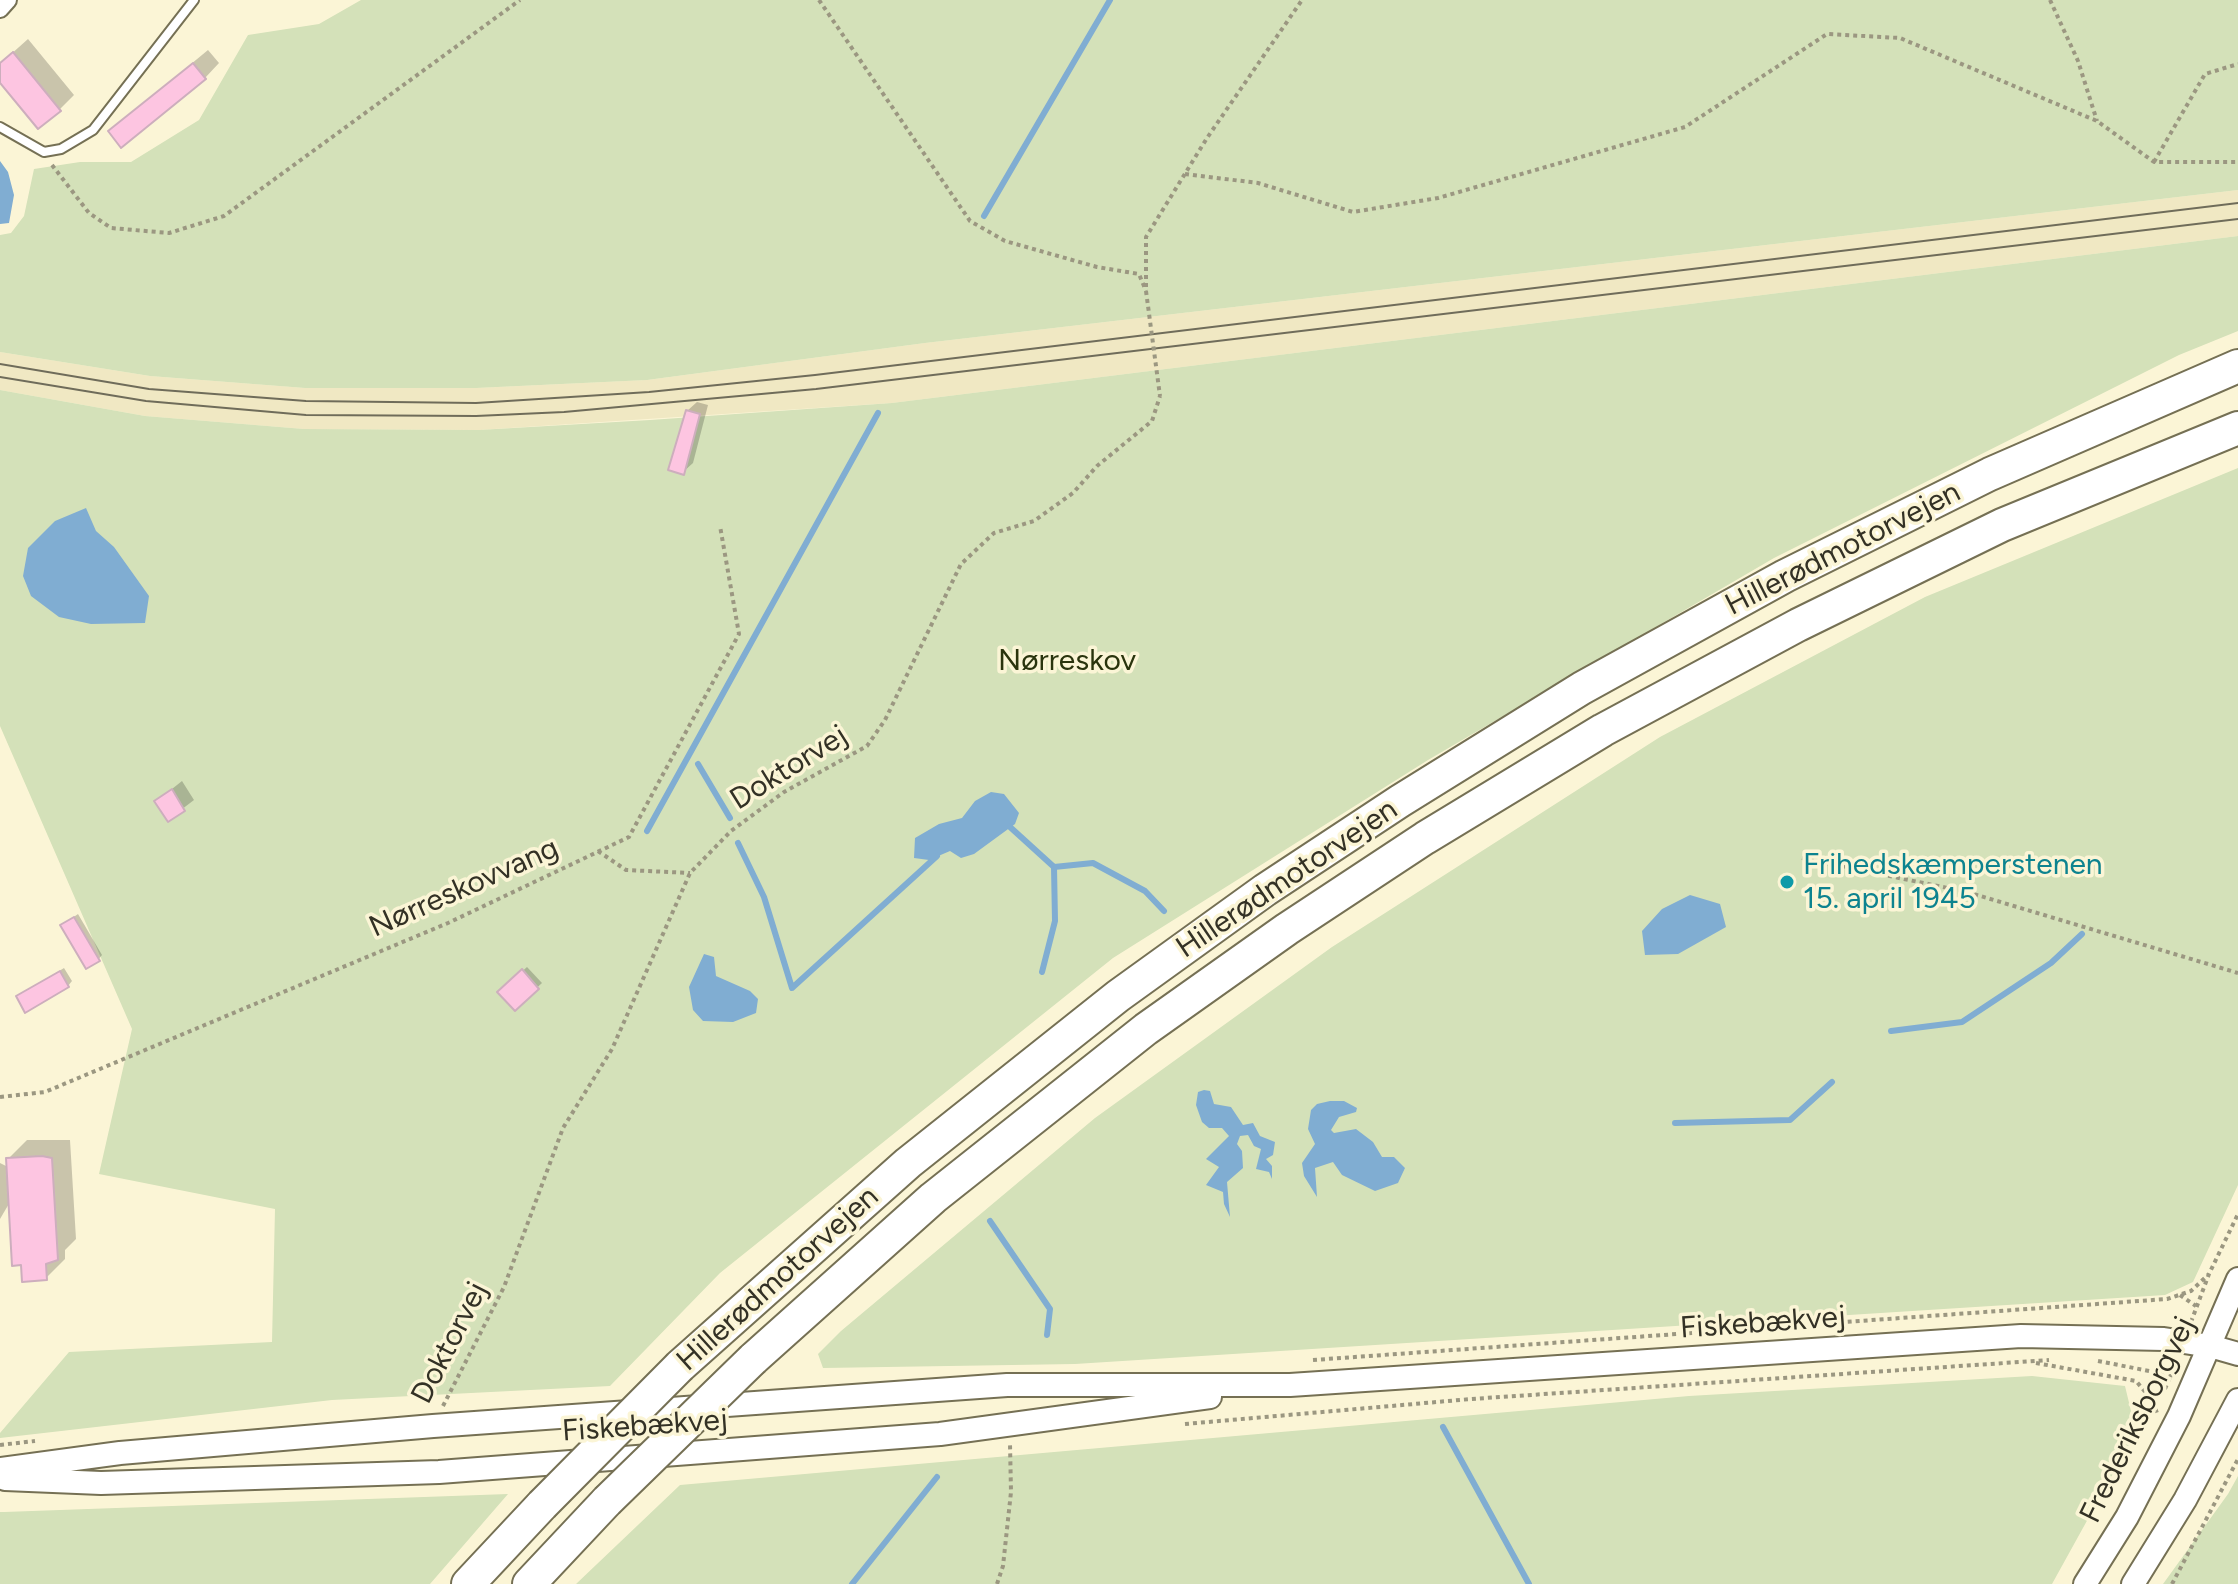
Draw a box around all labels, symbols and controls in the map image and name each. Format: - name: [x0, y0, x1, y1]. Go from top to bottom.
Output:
- street label: Hillerødmotorvejen: [1720, 474, 1966, 624]
- park label: Nørreskov: [998, 643, 1136, 679]
- street label: Doktorvej: [724, 718, 854, 818]
- street label: Hillerødmotorvejen: [1170, 792, 1404, 966]
- street label: Nørreskovvang: [364, 830, 564, 946]
- place label: Frihedskæmperstenen 15. april 1945: [1803, 847, 2103, 918]
- marker: Frihedskæmperstenen 15. april 1945: [1778, 873, 1796, 891]
- street label: Hillerødmotorvejen: [670, 1179, 886, 1379]
- street label: Doktorvej: [404, 1276, 496, 1410]
- street label: Fiskebækvej: [1679, 1299, 1847, 1347]
- street label: Frederiksborgvej: [2073, 1311, 2203, 1529]
- street label: Fiskebækvej: [561, 1402, 729, 1450]

